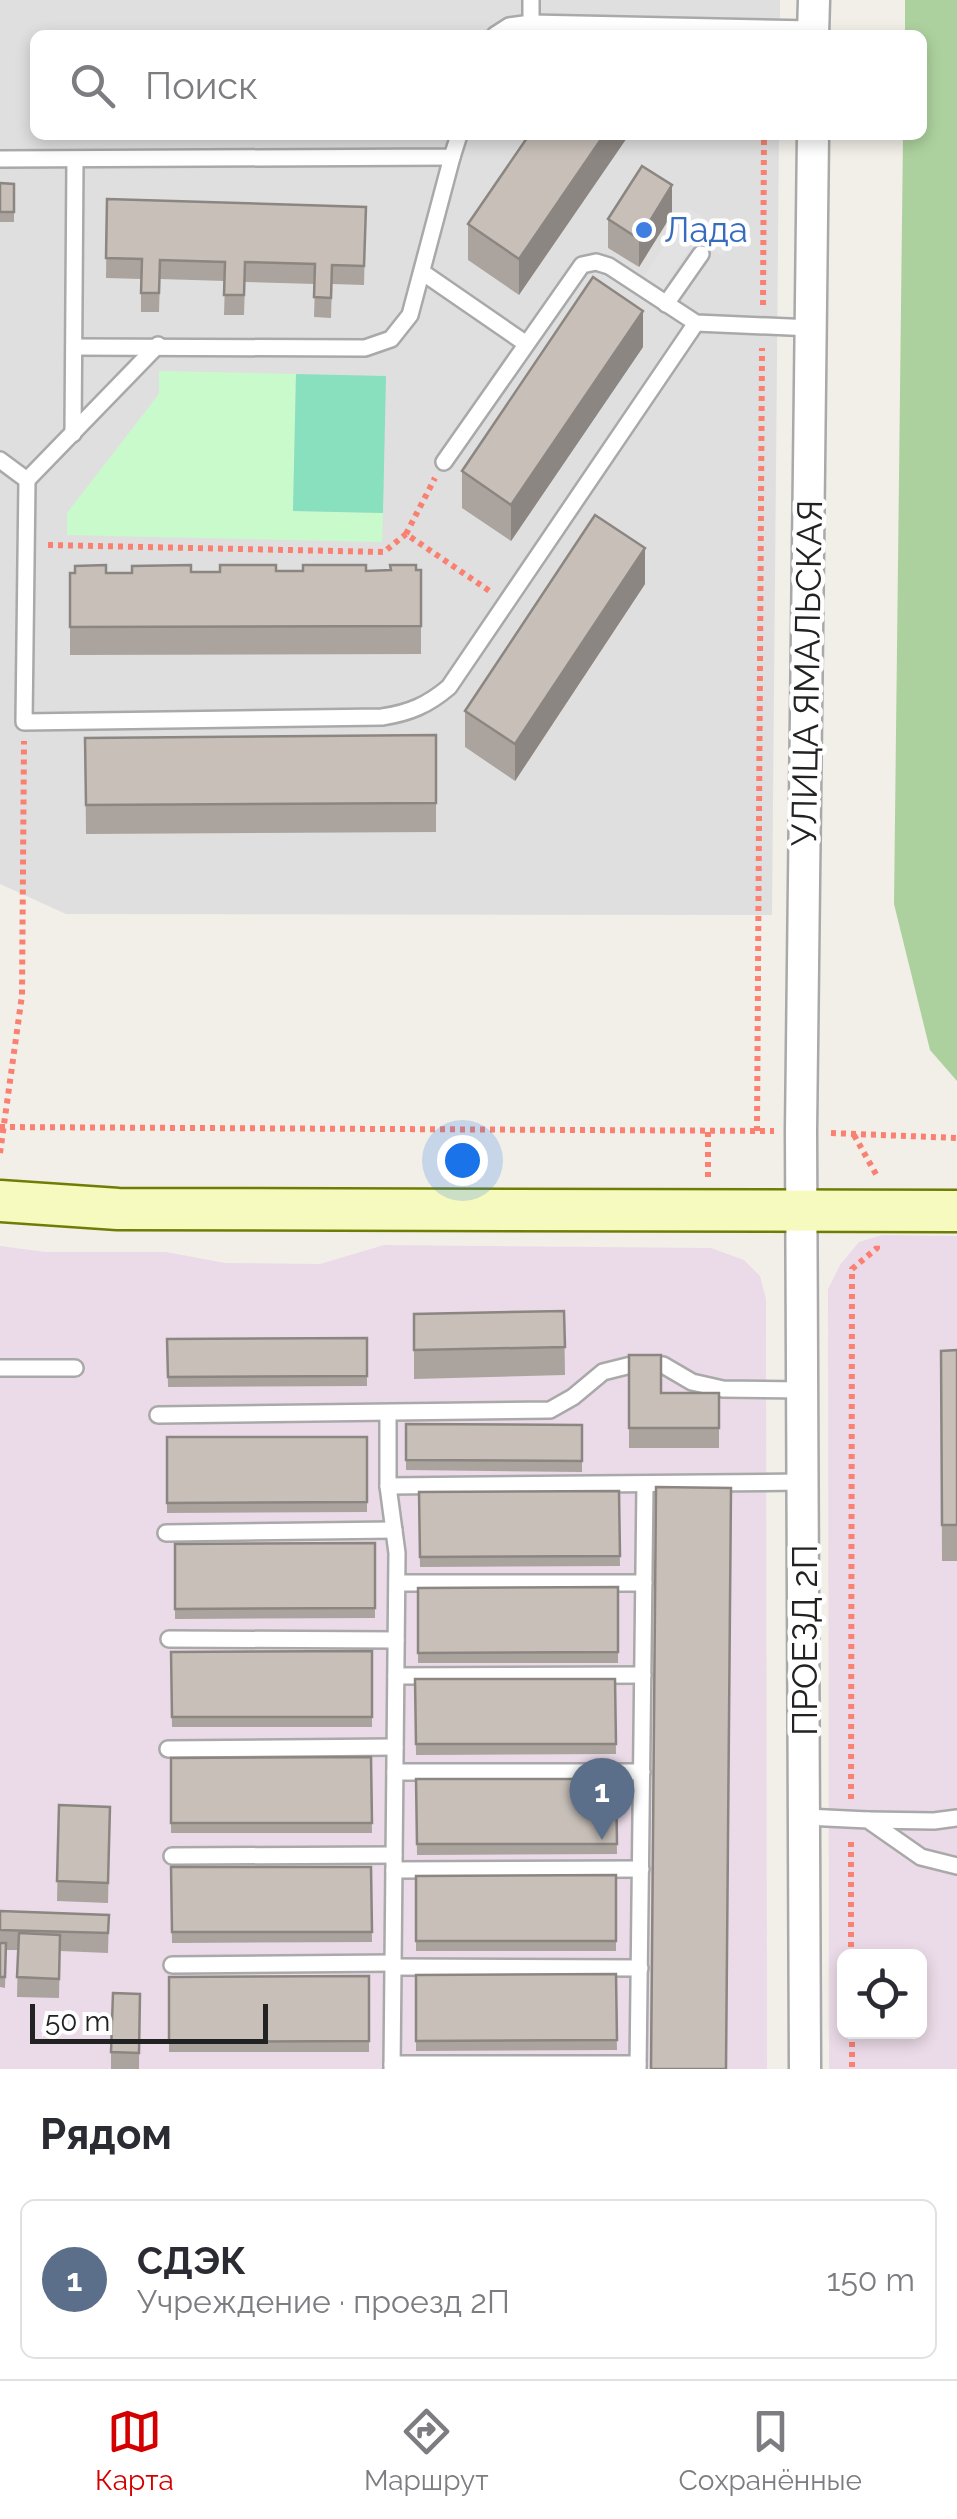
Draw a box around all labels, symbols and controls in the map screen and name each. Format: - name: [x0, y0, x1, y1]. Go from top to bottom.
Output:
- search box: [30, 30, 927, 140]
- icon: search: [65, 58, 120, 113]
- text: Поиск: [145, 63, 258, 108]
- place label: Лада: [664, 209, 748, 250]
- marker: Лада: [633, 219, 655, 241]
- street label: УЛИЦА ЯМАЛЬСКАЯ: [783, 499, 830, 847]
- your location: [437, 1135, 488, 1186]
- street label: ПРОЕЗД 2П: [784, 1544, 825, 1736]
- pin: 1: [570, 1758, 634, 1840]
- map controls: [837, 1949, 927, 2039]
- button: locate: [837, 1949, 927, 2039]
- scale bar: [30, 1999, 268, 2044]
- text: 50 m: [45, 2005, 110, 2038]
- text: Рядом: [40, 2110, 172, 2159]
- text: СДЭК: [137, 2238, 246, 2283]
- text: 1: [67, 2261, 82, 2298]
- text: 150 m: [827, 2261, 915, 2298]
- text: Учреждение · проезд 2П: [137, 2283, 510, 2320]
- tab: Карта: [95, 2404, 174, 2497]
- tab: Маршрут: [364, 2404, 489, 2497]
- tab: Сохранённые: [679, 2404, 862, 2497]

